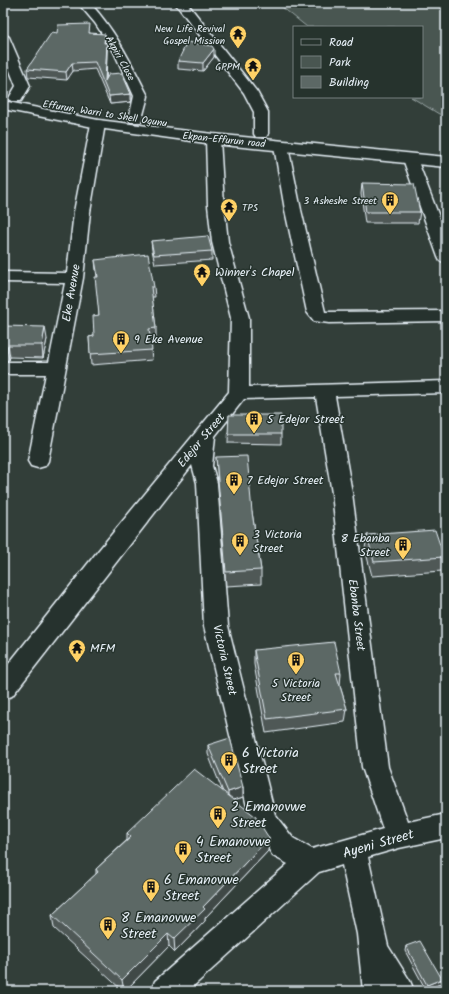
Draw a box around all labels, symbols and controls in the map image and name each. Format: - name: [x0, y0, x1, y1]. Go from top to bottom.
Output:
- place label: New Life Revival Gospel Mission: [155, 21, 226, 49]
- temple icon: New Life Revival Gospel Mission: [228, 24, 248, 49]
- legend: [293, 26, 423, 98]
- street label: Akpiri Close: [101, 33, 139, 84]
- text: Road: [329, 33, 354, 52]
- text: Park: [329, 53, 351, 72]
- temple icon: GPPM: [243, 56, 263, 81]
- place label: GPPM: [215, 59, 240, 75]
- text: Building: [329, 73, 369, 92]
- street label: Effurun, Warri to Shell Ogunu: [41, 96, 168, 132]
- street label: Ekpan-Effurun road: [182, 128, 267, 152]
- building icon: 3 Asheshe Street: [380, 190, 400, 215]
- place label: 3 Asheshe Street: [304, 193, 377, 209]
- temple icon: TPS: [219, 197, 239, 222]
- place label: TPS: [242, 200, 259, 216]
- street label: Eke Avenue: [57, 262, 86, 323]
- temple icon: Winner's Chapel: [192, 262, 212, 287]
- place label: Winner's Chapel: [215, 263, 294, 282]
- building icon: 9 Eke Avenue: [111, 329, 131, 354]
- place label: 9 Eke Avenue: [134, 330, 203, 349]
- street label: Edejor Street: [173, 409, 230, 472]
- building icon: 5 Edejor Street: [244, 409, 264, 434]
- place label: 5 Edejor Street: [267, 410, 345, 429]
- building icon: 7 Edejor Street: [224, 470, 244, 495]
- place label: 7 Edejor Street: [247, 471, 324, 490]
- place label: 3 Victoria Street: [253, 525, 302, 558]
- place label: 8 Ebanba Street: [341, 529, 390, 562]
- building icon: 3 Victoria Street: [230, 531, 250, 556]
- building icon: 8 Ebanba Street: [393, 535, 413, 560]
- street label: Ebanba Street: [343, 578, 370, 653]
- street label: Victoria Street: [207, 623, 242, 698]
- temple icon: MFM: [67, 638, 87, 663]
- place label: MFM: [90, 639, 116, 658]
- building icon: 5 Victoria Street: [286, 650, 306, 675]
- place label: 5 Victoria Street: [272, 674, 321, 707]
- place label: 6 Victoria Street: [242, 742, 299, 780]
- building icon: 6 Victoria Street: [219, 750, 239, 775]
- place label: 2 Emanovwe Street: [231, 796, 307, 834]
- building icon: 2 Emanovwe Street: [208, 804, 228, 829]
- street label: Ayeni Street: [340, 823, 417, 865]
- place label: 4 Emanovwe Street: [196, 831, 271, 869]
- building icon: 4 Emanovwe Street: [173, 839, 193, 864]
- place label: 6 Emanovwe Street: [164, 869, 239, 907]
- building icon: 6 Emanovwe Street: [141, 877, 161, 902]
- place label: 8 Emanovwe Street: [121, 907, 197, 945]
- building icon: 8 Emanovwe Street: [98, 915, 118, 940]

